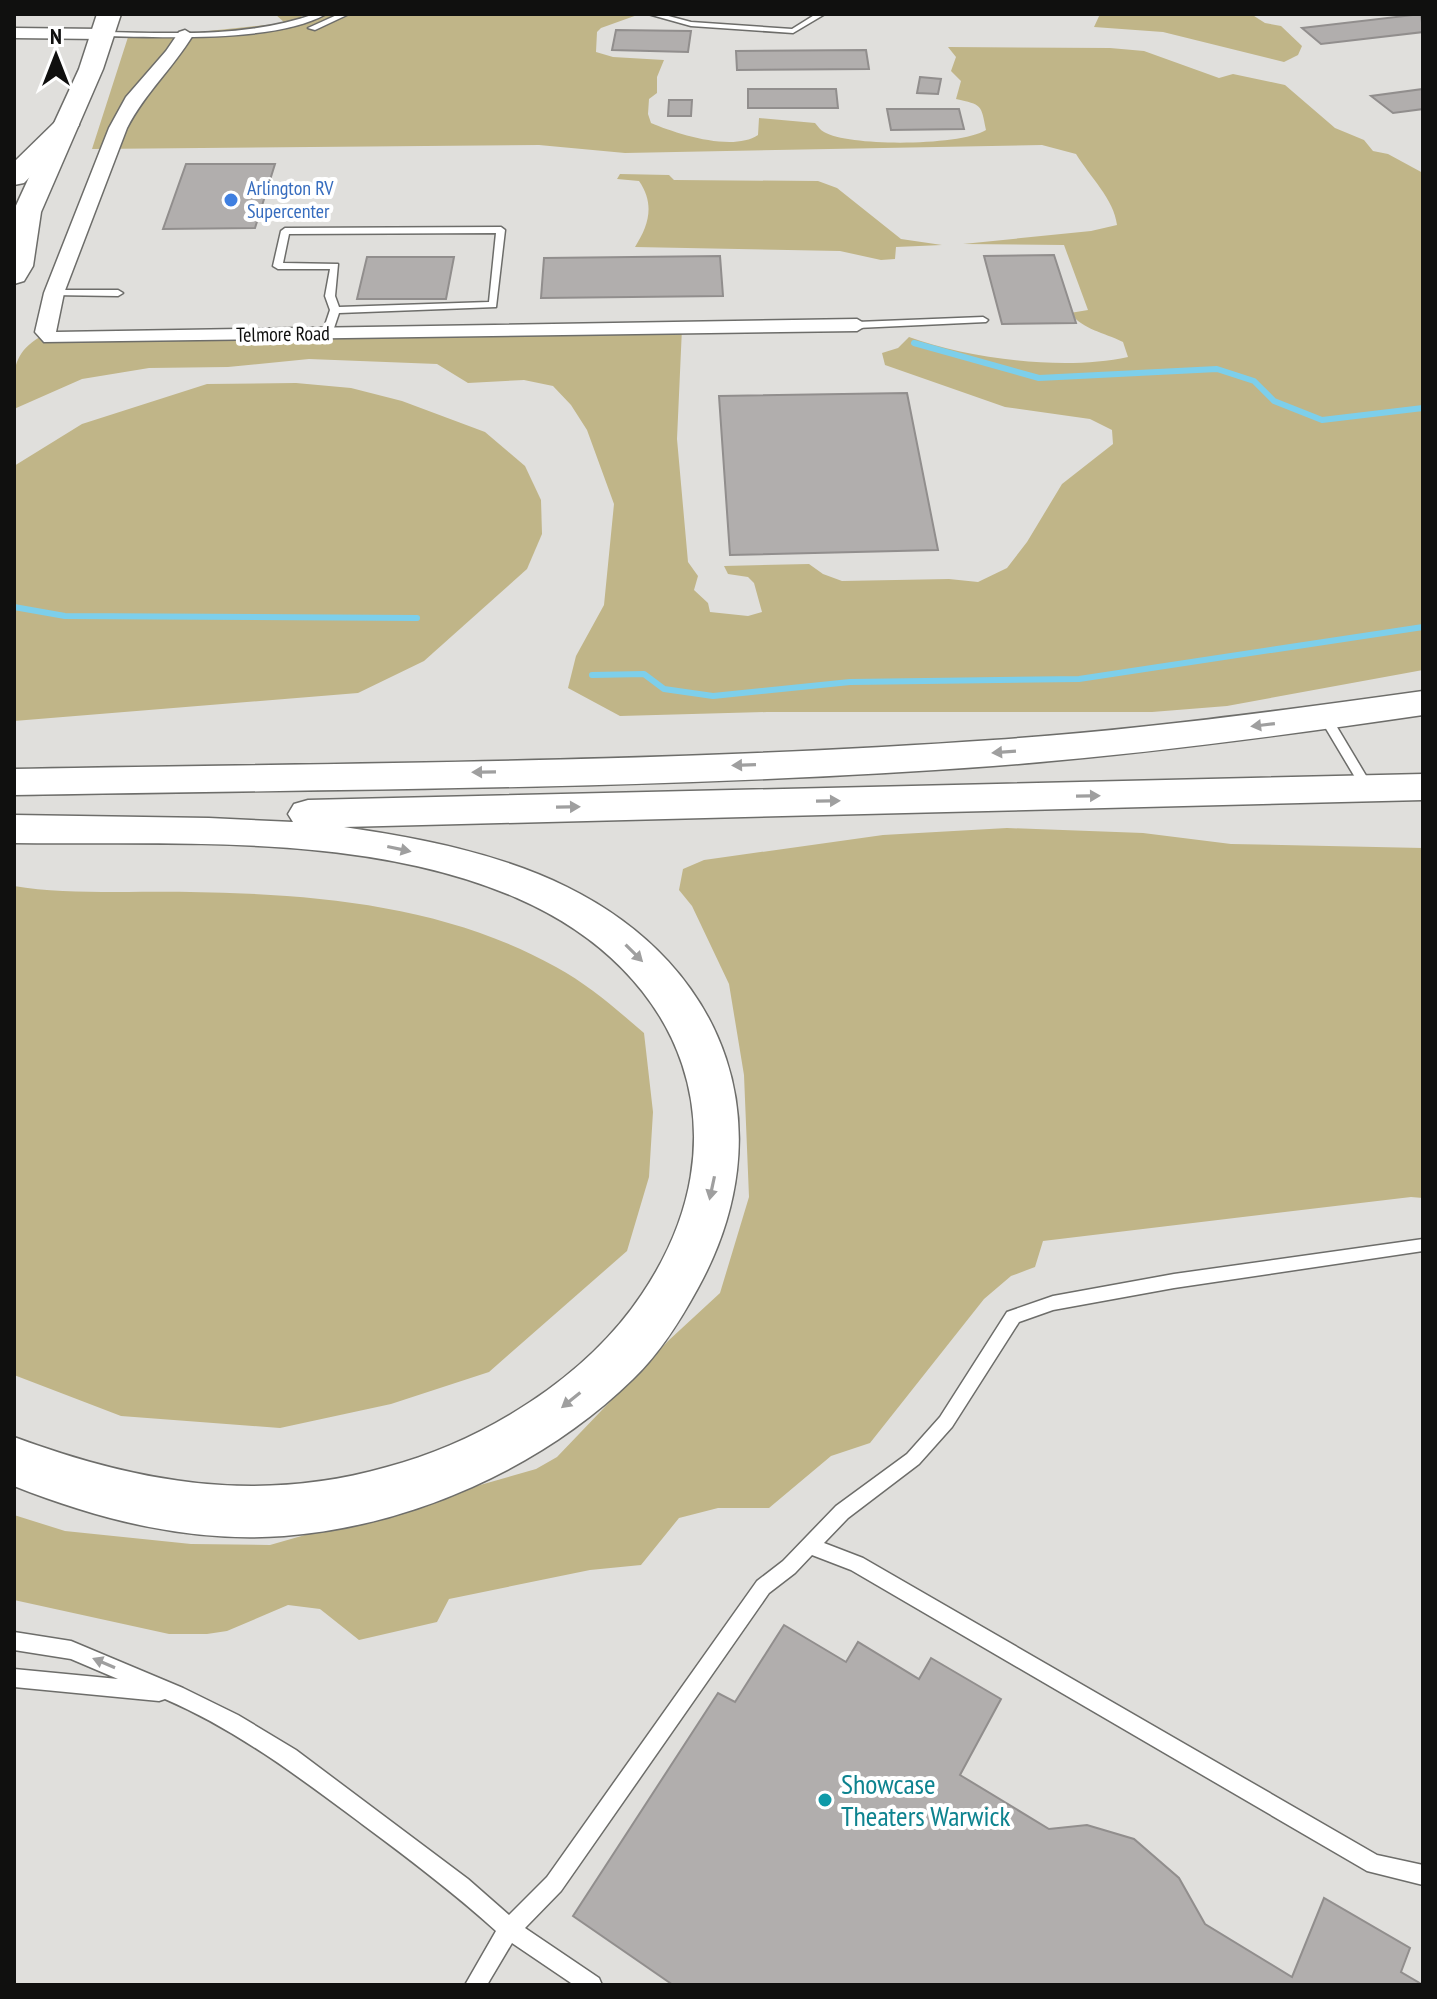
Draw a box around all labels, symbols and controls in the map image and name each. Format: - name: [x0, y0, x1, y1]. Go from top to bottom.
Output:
- north arrow: [16, 16, 96, 96]
- text: N: [50, 22, 62, 50]
- place label: Arlington RV Supercenter: [247, 175, 334, 224]
- marker: Arlington RV Supercenter: [222, 191, 240, 209]
- street label: Telmore Road: [236, 320, 330, 348]
- one-way arrow: [1250, 719, 1275, 732]
- one-way arrow: [991, 746, 1016, 759]
- one-way arrow: [731, 759, 756, 772]
- one-way arrow: [471, 766, 496, 778]
- one-way arrow: [1076, 789, 1101, 802]
- one-way arrow: [816, 795, 841, 808]
- one-way arrow: [556, 801, 581, 814]
- one-way arrow: [386, 843, 411, 856]
- one-way arrow: [624, 943, 642, 962]
- one-way arrow: [705, 1176, 718, 1201]
- one-way arrow: [561, 1391, 581, 1408]
- one-way arrow: [92, 1657, 116, 1670]
- place label: Showcase Theaters Warwick: [841, 1765, 1011, 1834]
- marker: Showcase Theaters Warwick: [816, 1791, 834, 1809]

